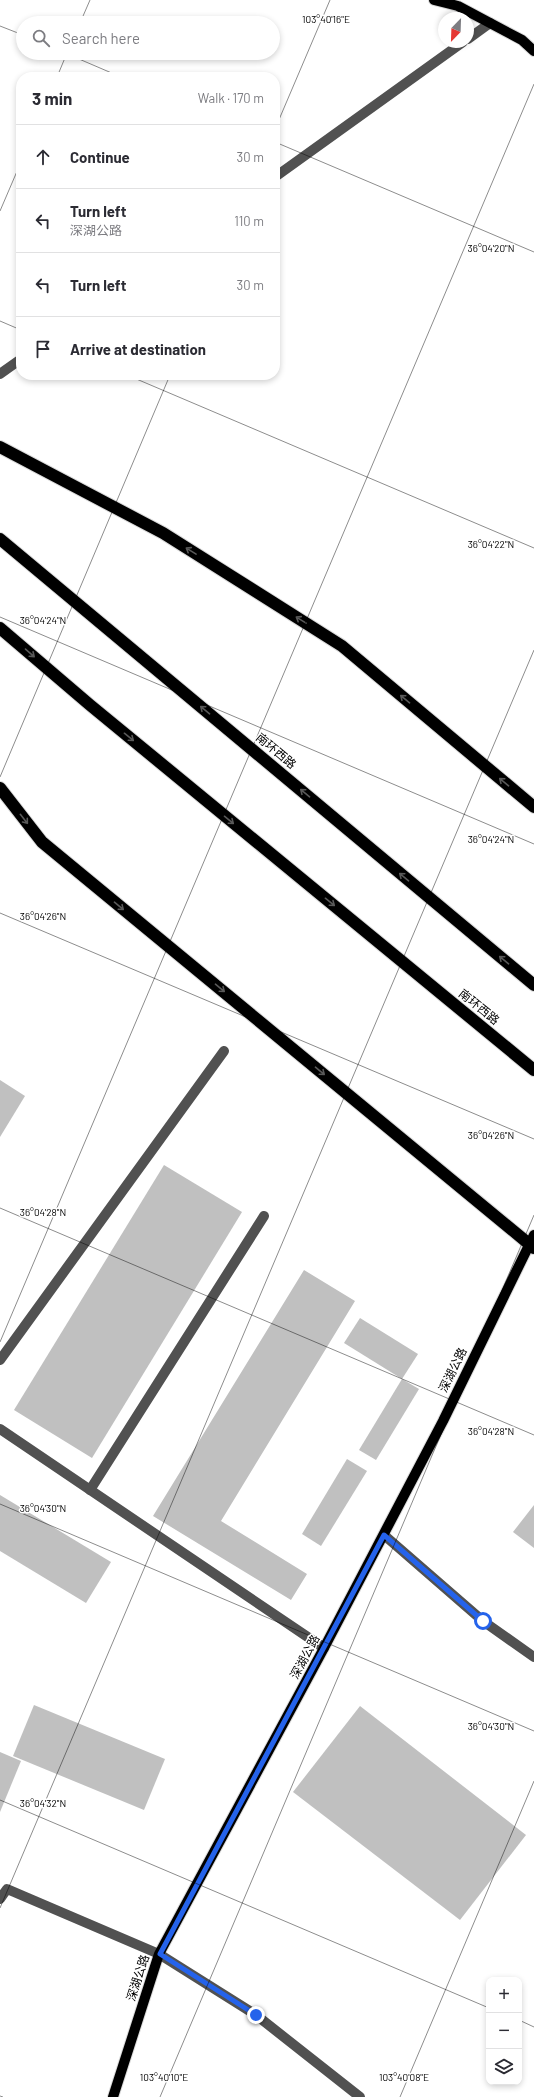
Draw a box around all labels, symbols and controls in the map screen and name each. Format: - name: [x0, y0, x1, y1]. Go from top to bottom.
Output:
- north arrow: [438, 12, 474, 48]
- text: 103°40'16"E: [302, 13, 350, 25]
- search box: [16, 16, 280, 60]
- icon: search: [30, 27, 52, 49]
- text: Search here: [62, 29, 140, 47]
- text: 3 min: [32, 88, 72, 108]
- text: Walk · 170 m: [198, 90, 264, 106]
- icon: ahead: [32, 146, 54, 168]
- text: Continue: [70, 148, 130, 166]
- text: 30 m: [237, 149, 264, 165]
- text: Turn left: [70, 202, 126, 220]
- icon: left: [32, 210, 54, 232]
- text: 110 m: [234, 213, 264, 229]
- text: 深湖公路: [70, 222, 122, 238]
- text: 36°04'20"N: [468, 242, 514, 254]
- icon: left: [32, 274, 54, 296]
- text: Turn left: [70, 276, 126, 294]
- text: 30 m: [237, 277, 264, 293]
- icon: arrive: [32, 338, 54, 360]
- text: Arrive at destination: [70, 340, 206, 358]
- text: 36°04'22"N: [468, 538, 514, 550]
- one-way arrow: [186, 546, 197, 555]
- text: 36°04'24"N: [20, 614, 66, 626]
- one-way arrow: [296, 616, 307, 624]
- one-way arrow: [24, 649, 35, 658]
- one-way arrow: [399, 694, 410, 703]
- one-way arrow: [200, 706, 210, 715]
- street label: 南环西路: [254, 729, 300, 771]
- one-way arrow: [123, 733, 134, 741]
- one-way arrow: [499, 778, 510, 787]
- one-way arrow: [299, 789, 310, 798]
- one-way arrow: [20, 813, 28, 824]
- one-way arrow: [224, 815, 235, 824]
- text: 36°04'24"N: [468, 833, 514, 845]
- one-way arrow: [399, 872, 410, 881]
- one-way arrow: [324, 898, 335, 907]
- one-way arrow: [114, 901, 125, 910]
- text: 36°04'26"N: [20, 910, 66, 922]
- one-way arrow: [499, 956, 509, 965]
- one-way arrow: [214, 984, 225, 993]
- street label: 南环西路: [457, 986, 503, 1027]
- one-way arrow: [315, 1067, 325, 1076]
- text: 36°04'26"N: [468, 1129, 514, 1141]
- text: 36°04'28"N: [20, 1206, 66, 1218]
- street label: 深湖公路: [435, 1345, 469, 1394]
- text: 36°04'28"N: [468, 1425, 514, 1437]
- text: 36°04'30"N: [20, 1502, 66, 1514]
- route start: [474, 1612, 492, 1630]
- street label: 深湖公路: [287, 1632, 322, 1681]
- text: 36°04'30"N: [468, 1720, 514, 1732]
- text: 36°04'32"N: [20, 1797, 66, 1809]
- street label: 深湖公路: [123, 1953, 151, 2003]
- map controls: [486, 1977, 522, 2085]
- button: +: [486, 1977, 522, 2013]
- route end: [247, 2006, 265, 2024]
- button: −: [486, 2013, 522, 2049]
- button: layers: [486, 2049, 522, 2085]
- text: 103°40'10"E: [140, 2071, 188, 2083]
- text: 103°40'08"E: [379, 2071, 429, 2083]

